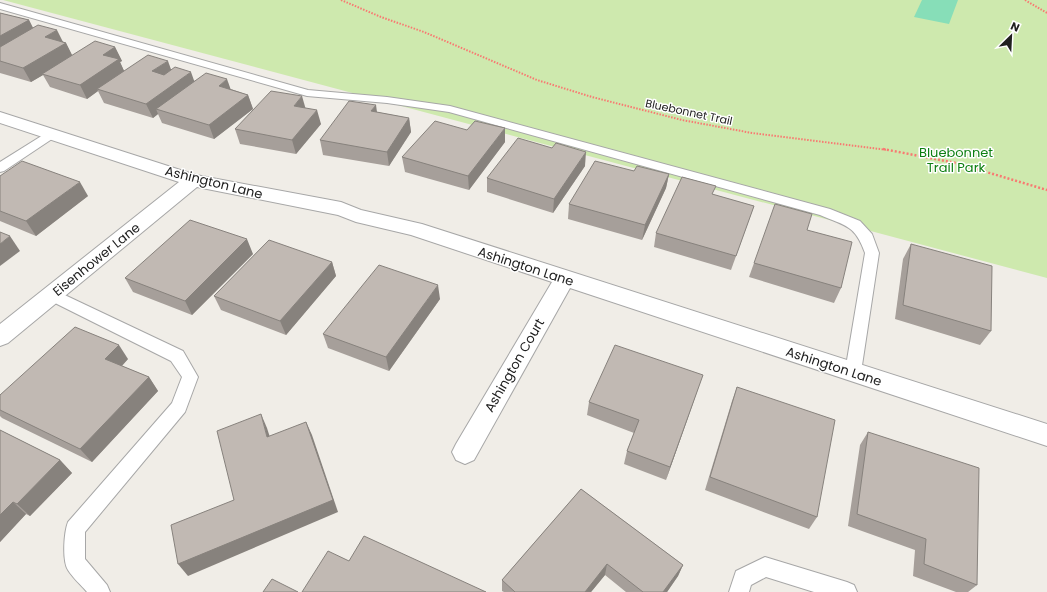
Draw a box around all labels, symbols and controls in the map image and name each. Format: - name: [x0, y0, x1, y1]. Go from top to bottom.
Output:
- north arrow: [991, 16, 1031, 56]
- text: N: [1008, 18, 1022, 36]
- street label: Bluebonnet Trail: [644, 95, 734, 129]
- park label: Bluebonnet Trail Park: [919, 143, 993, 177]
- street label: Ashington Lane: [163, 161, 265, 204]
- street label: Eisenhower Lane: [49, 218, 144, 301]
- street label: Ashington Lane: [475, 242, 576, 291]
- street label: Ashington Court: [480, 315, 549, 416]
- street label: Ashington Lane: [783, 342, 884, 391]

